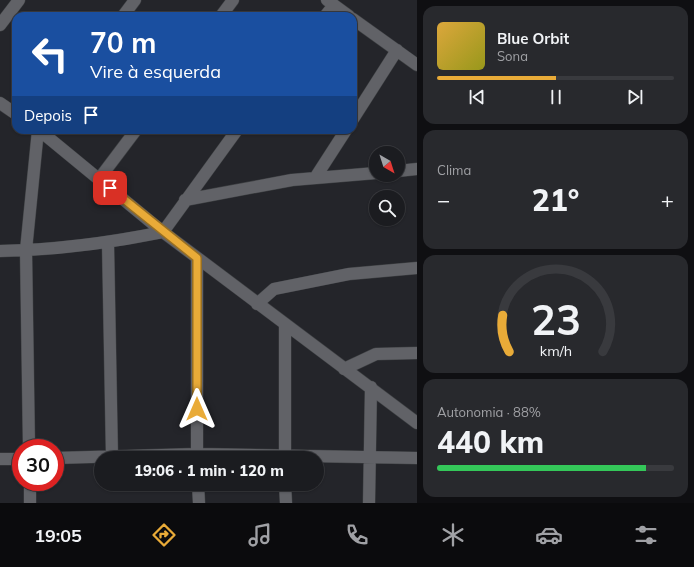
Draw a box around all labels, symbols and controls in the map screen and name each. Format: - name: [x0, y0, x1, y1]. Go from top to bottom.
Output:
- text: 70 m: [90, 25, 156, 60]
- icon: left: [24, 28, 76, 80]
- text: Blue Orbit: [497, 29, 569, 48]
- text: Sona: [497, 48, 528, 64]
- text: Vire à esquerda: [90, 60, 221, 83]
- icon: previous: [466, 86, 488, 108]
- icon: pause: [545, 86, 567, 108]
- icon: next: [624, 86, 646, 108]
- icon: arrive: [80, 104, 102, 126]
- text: Depois: [24, 106, 72, 125]
- north arrow: [369, 146, 405, 182]
- map controls: [369, 146, 405, 226]
- text: Clima: [437, 162, 471, 178]
- pin: [93, 171, 127, 205]
- icon: arrive: [99, 177, 121, 199]
- text: 21°: [532, 181, 579, 219]
- text: −: [437, 186, 450, 214]
- text: +: [661, 186, 674, 214]
- button: search: [369, 190, 405, 226]
- text: 23: [531, 292, 580, 344]
- text: km/h: [539, 341, 572, 359]
- position arrow: [176, 388, 218, 430]
- text: Autonomia · 88%: [437, 404, 541, 420]
- text: 440 km: [437, 423, 544, 461]
- speed limit sign: 30: [12, 439, 64, 491]
- text: 19:06 · 1 min · 120 m: [134, 461, 284, 480]
- icon: directions: [150, 521, 178, 549]
- icon: music: [246, 521, 274, 549]
- icon: phone: [343, 521, 371, 549]
- icon: climate: [439, 521, 467, 549]
- icon: car: [535, 521, 563, 549]
- icon: filters: [632, 521, 660, 549]
- text: 19:05: [34, 524, 82, 547]

